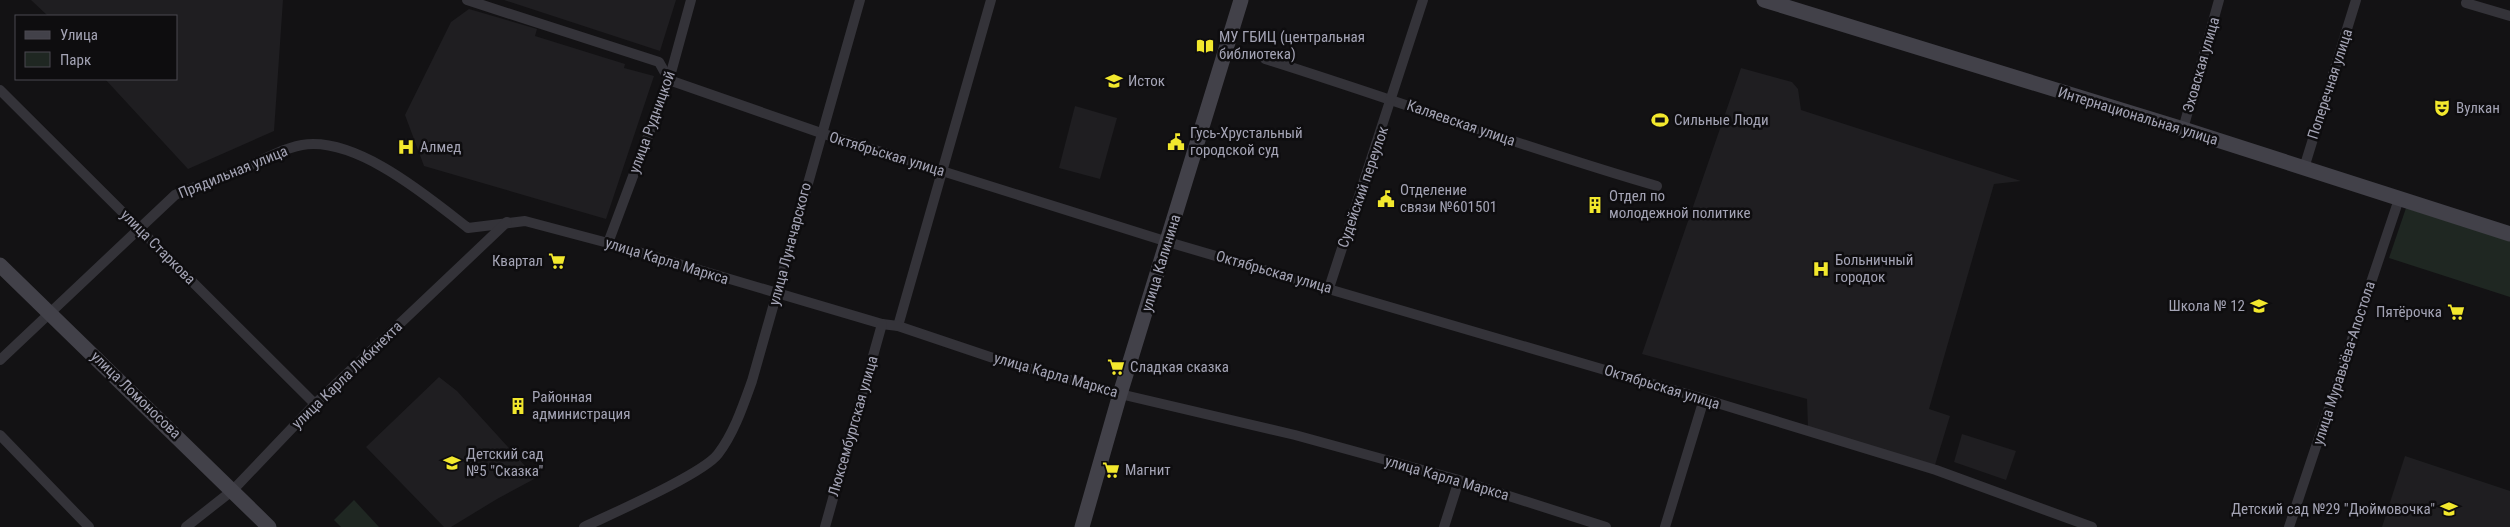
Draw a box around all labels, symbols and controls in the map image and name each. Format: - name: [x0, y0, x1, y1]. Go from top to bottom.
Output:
- legend: [15, 15, 178, 80]
- street label: Эховская улица: [2179, 15, 2223, 115]
- text: Улица: [60, 26, 98, 44]
- street label: Поперечная улица: [2304, 27, 2356, 141]
- place label: МУ ГБИЦ (центральная библиотека): [1219, 28, 1365, 63]
- library icon: МУ ГБИЦ (центральная библиотека): [1195, 36, 1215, 56]
- text: Парк: [60, 51, 91, 69]
- street label: улица Рудницкой: [625, 68, 679, 176]
- school or university icon: Исток: [1104, 71, 1124, 91]
- place label: Исток: [1128, 72, 1165, 90]
- street label: Интернациональная улица: [2056, 83, 2220, 149]
- street label: Каляевская улица: [1404, 96, 1518, 150]
- theatre icon: Вулкан: [2432, 98, 2452, 118]
- place label: Вулкан: [2456, 99, 2500, 117]
- sports icon: Сильные Люди: [1650, 110, 1670, 130]
- place label: Сильные Люди: [1674, 111, 1769, 129]
- place label: Гусь-Хрустальный городской суд: [1190, 124, 1303, 159]
- street label: Судейский переулок: [1334, 124, 1392, 250]
- street label: Октябрьская улица: [827, 128, 947, 180]
- public building icon: Гусь-Хрустальный городской суд: [1166, 132, 1186, 152]
- hospital icon: Алмед: [396, 137, 416, 157]
- place label: Алмед: [420, 138, 461, 156]
- street label: Прядильная улица: [176, 142, 290, 202]
- street label: улица Луначарского: [765, 181, 815, 307]
- place label: Отделение связи №601501: [1400, 181, 1497, 216]
- place label: Отдел по молодежной политике: [1609, 187, 1751, 222]
- public building icon: Отделение связи №601501: [1376, 189, 1396, 209]
- building icon: Отдел по молодежной политике: [1585, 195, 1605, 215]
- street label: улица Старкова: [117, 206, 199, 288]
- street label: улица Калинина: [1138, 212, 1184, 314]
- street label: улица Карла Маркса: [603, 234, 731, 288]
- street label: Октябрьская улица: [1214, 247, 1334, 297]
- supermarket icon: Квартал: [547, 251, 567, 271]
- place label: Больничный городок: [1835, 251, 1913, 286]
- place label: Квартал: [492, 252, 543, 270]
- hospital icon: Больничный городок: [1811, 259, 1831, 279]
- street label: улица Муравьёва-Апостола: [2309, 279, 2379, 447]
- school or university icon: Школа № 12: [2249, 296, 2269, 316]
- place label: Школа № 12: [2168, 297, 2245, 315]
- supermarket icon: Пятёрочка: [2446, 302, 2466, 322]
- place label: Пятёрочка: [2376, 303, 2442, 321]
- street label: улица Карла Либкнехта: [288, 318, 406, 432]
- street label: улица Ломоносова: [87, 348, 185, 442]
- street label: улица Карла Маркса: [992, 349, 1120, 401]
- street label: Люксембургская улица: [824, 354, 882, 498]
- supermarket icon: Сладкая сказка: [1106, 357, 1126, 377]
- place label: Сладкая сказка: [1130, 358, 1229, 376]
- street label: Октябрьская улица: [1602, 361, 1722, 413]
- place label: Районная администрация: [532, 388, 630, 423]
- building icon: Районная администрация: [508, 396, 528, 416]
- place label: Детский сад №5 "Сказка": [466, 445, 544, 480]
- street label: улица Карла Маркса: [1383, 452, 1511, 504]
- school or university icon: Детский сад №5 "Сказка": [442, 453, 462, 473]
- supermarket icon: Магнит: [1101, 460, 1121, 480]
- place label: Магнит: [1125, 461, 1171, 479]
- school or university icon: Детский сад №29 "Дюймовочка": [2439, 499, 2459, 519]
- place label: Детский сад №29 "Дюймовочка": [2231, 500, 2435, 518]

